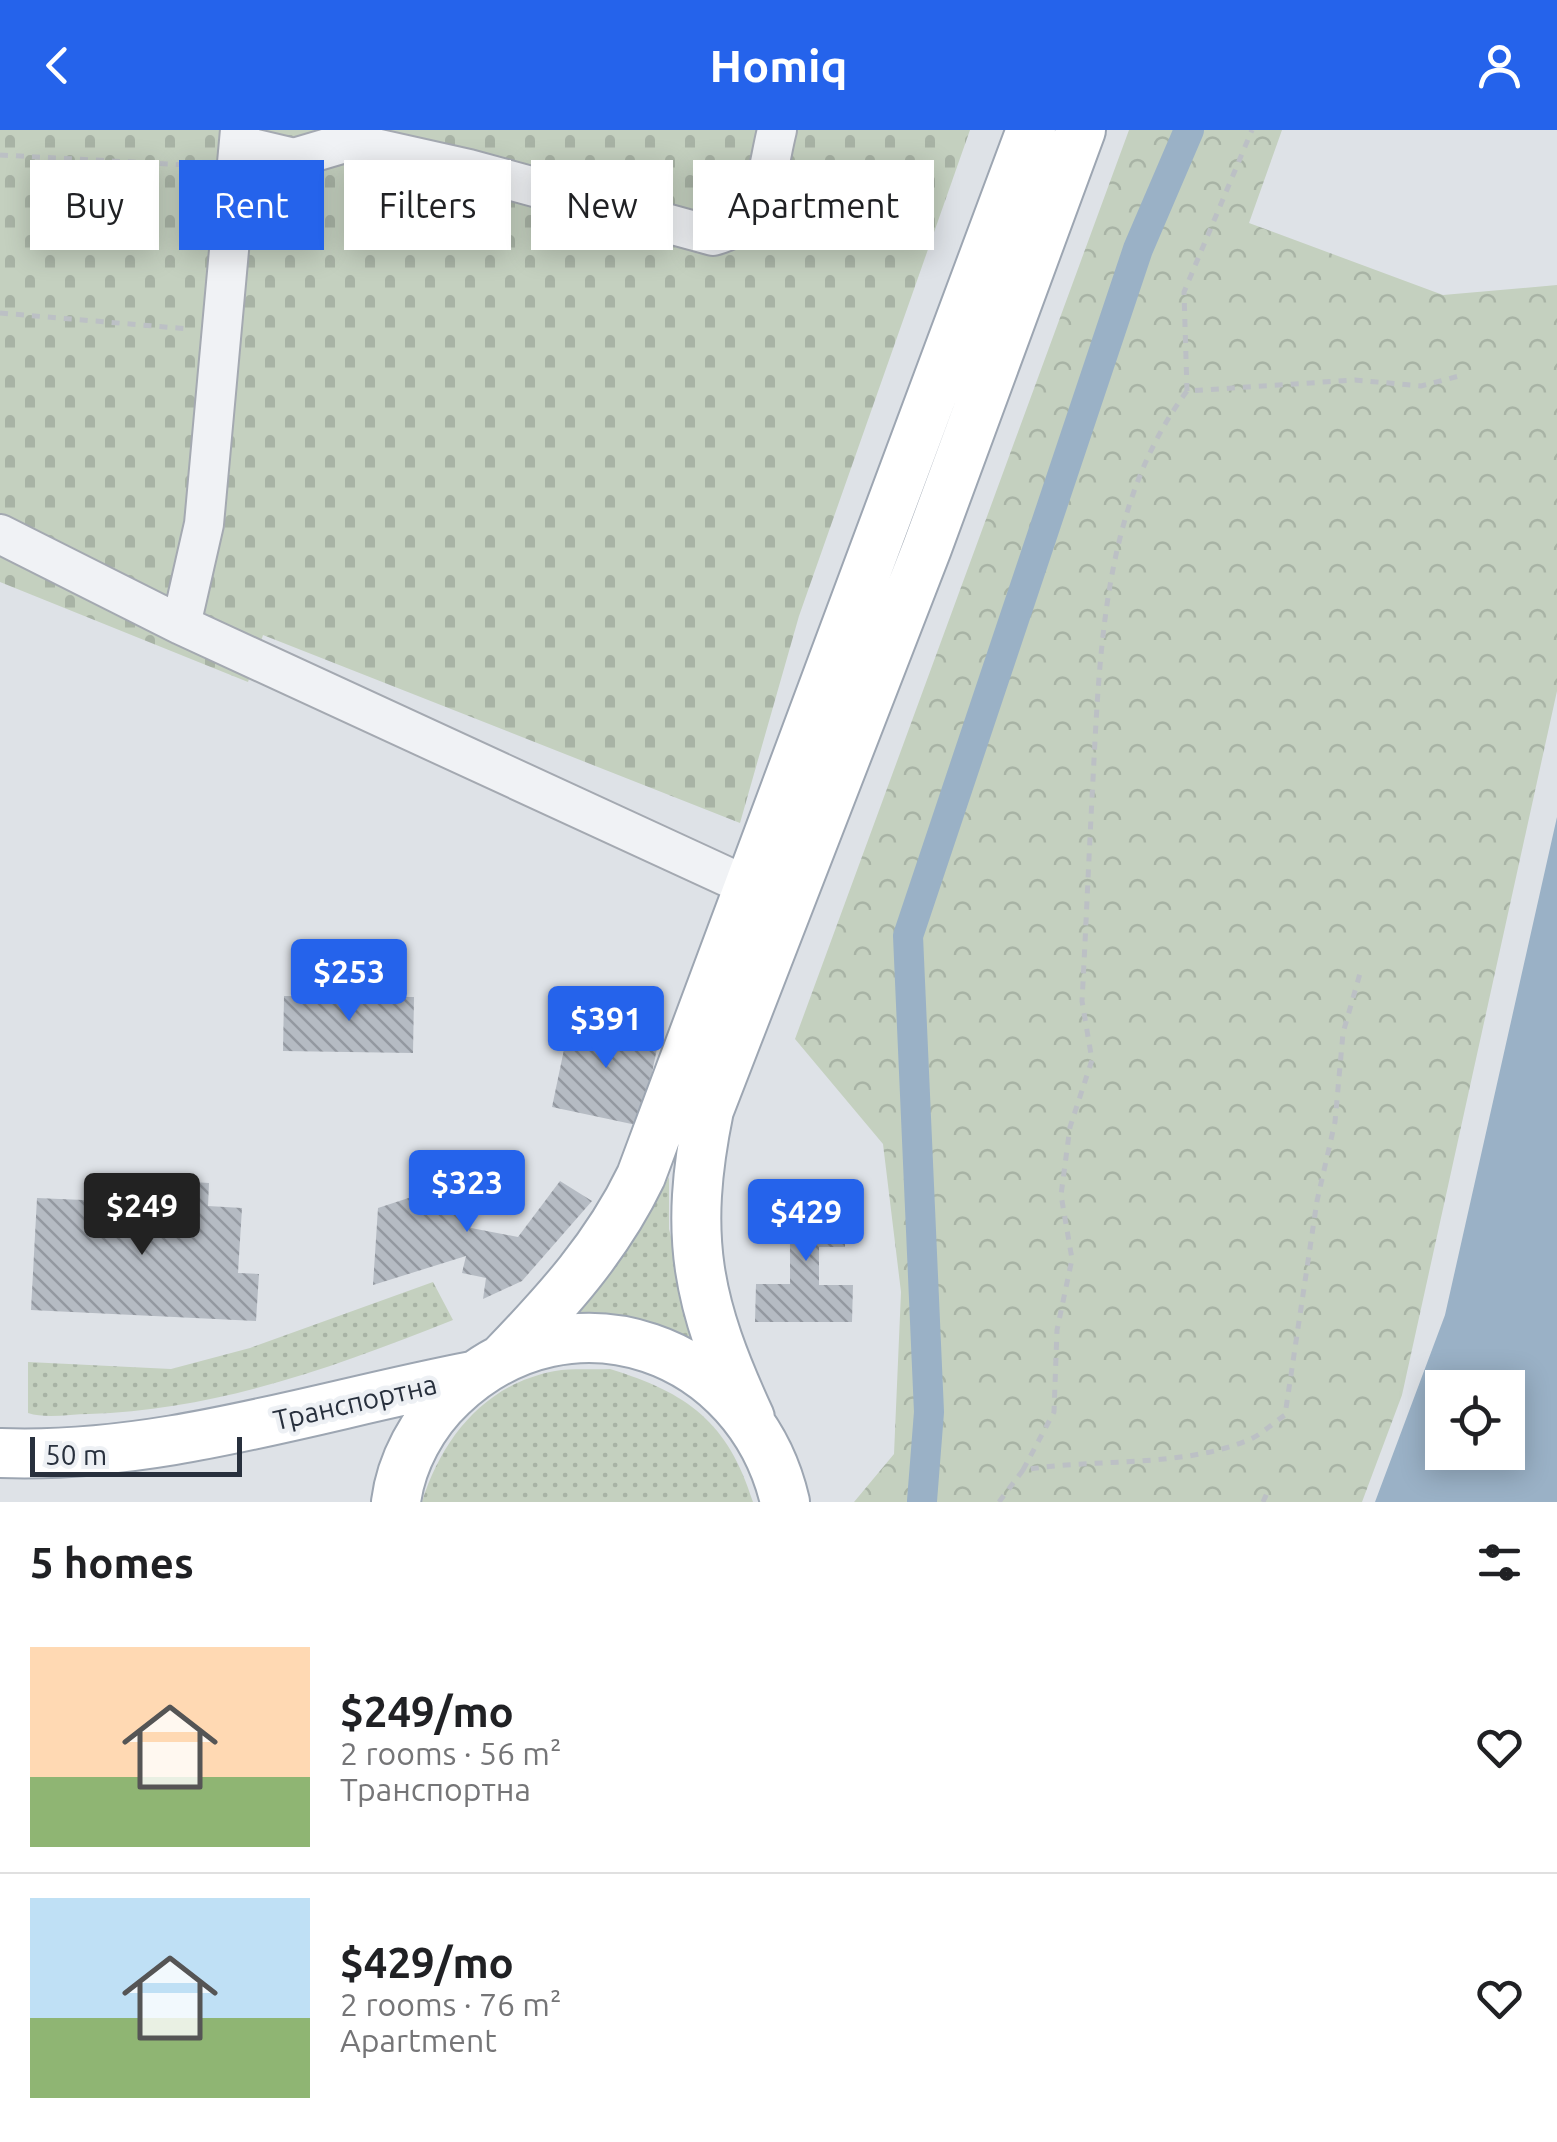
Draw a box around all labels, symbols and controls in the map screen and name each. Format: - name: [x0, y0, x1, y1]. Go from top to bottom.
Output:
- icon: back: [30, 38, 85, 93]
- icon: person: [1472, 38, 1527, 93]
- text: Homiq: [710, 40, 847, 91]
- chip: Buy: [30, 160, 159, 250]
- chip: Rent: [179, 160, 324, 250]
- chip: Filters: [344, 160, 511, 250]
- chip: New: [531, 160, 673, 250]
- chip: Apartment: [693, 160, 934, 250]
- pin: $253: [290, 939, 408, 1024]
- text: $253: [313, 953, 385, 989]
- pin: $391: [547, 986, 665, 1071]
- text: $391: [570, 1000, 642, 1036]
- pin: $323: [408, 1150, 526, 1235]
- text: $323: [431, 1164, 503, 1200]
- pin: $249: [83, 1173, 201, 1258]
- pin: $429: [747, 1179, 865, 1264]
- text: $249: [106, 1187, 178, 1223]
- text: $429: [770, 1193, 842, 1229]
- street label: Транспортна: [270, 1368, 440, 1435]
- map controls: [1425, 1370, 1525, 1470]
- button: locate: [1425, 1370, 1525, 1470]
- scale bar: [30, 1432, 242, 1476]
- text: 50 m: [45, 1439, 107, 1470]
- icon: filters: [1472, 1535, 1527, 1590]
- text: 5 homes: [30, 1539, 194, 1586]
- icon: home: [110, 1687, 230, 1807]
- text: $249/mo: [340, 1688, 514, 1735]
- icon: heart: [1472, 1720, 1527, 1775]
- text: 2 rooms · 56 m²: [340, 1735, 561, 1771]
- text: Транспортна: [340, 1771, 531, 1807]
- icon: home: [110, 1938, 230, 2058]
- text: $429/mo: [340, 1939, 514, 1986]
- icon: heart: [1472, 1971, 1527, 2026]
- text: 2 rooms · 76 m²: [340, 1986, 561, 2022]
- text: Apartment: [340, 2022, 497, 2058]

